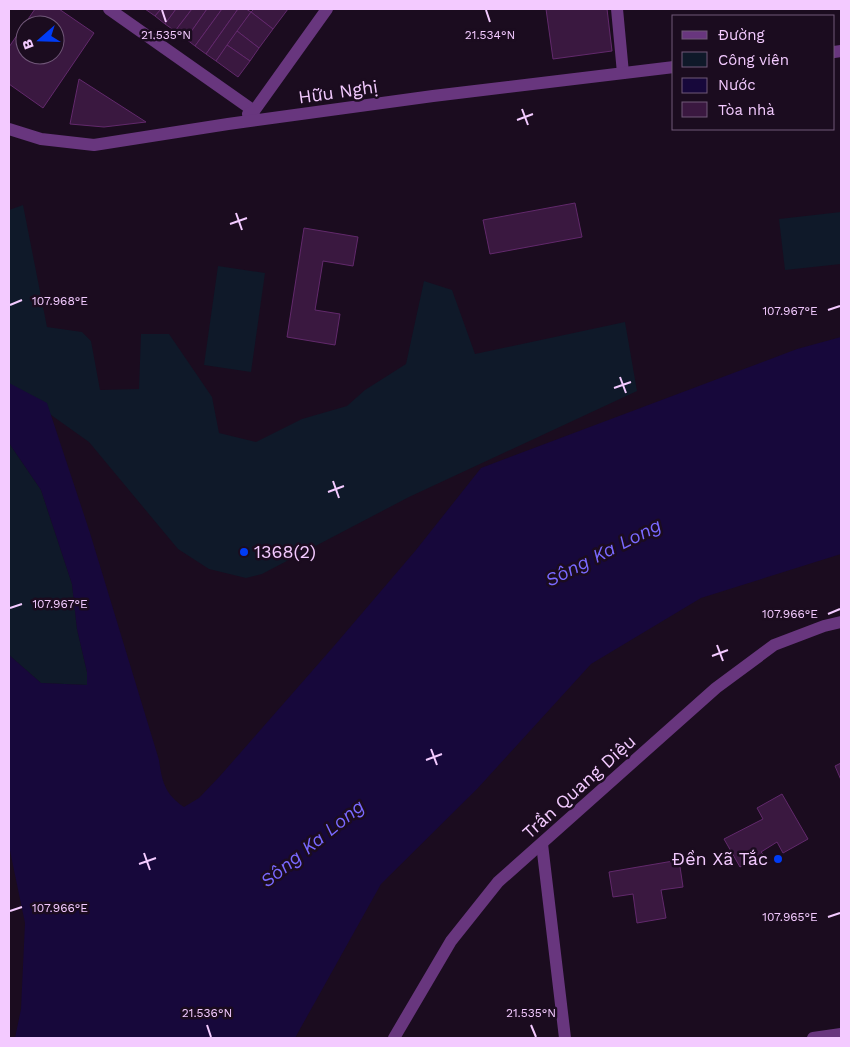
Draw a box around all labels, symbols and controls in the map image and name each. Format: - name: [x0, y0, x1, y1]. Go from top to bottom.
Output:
- north arrow: [15, 15, 65, 65]
- legend: [672, 15, 835, 130]
- text: Đường: [718, 26, 765, 44]
- text: 21.535°N: [141, 28, 191, 42]
- text: 21.534°N: [465, 28, 515, 42]
- text: B: [18, 37, 37, 52]
- text: Công viên: [718, 51, 789, 69]
- street label: Hữu Nghị: [297, 76, 379, 107]
- text: Nước: [718, 76, 756, 94]
- text: Tòa nhà: [718, 101, 775, 119]
- text: 107.968°E: [32, 294, 88, 308]
- text: 107.967°E: [762, 304, 818, 318]
- water label: Sông Ka Long: [541, 513, 666, 592]
- place label: 1368(2): [254, 541, 316, 562]
- marker: 1368(2): [238, 546, 250, 558]
- text: 107.967°E: [32, 597, 88, 611]
- text: 107.966°E: [762, 607, 818, 621]
- street label: Trần Quang Diệu: [518, 730, 640, 843]
- water label: Sông Ka Long: [256, 794, 369, 892]
- place label: Đền Xã Tắc: [672, 848, 768, 869]
- marker: Đền Xã Tắc: [772, 853, 784, 865]
- text: 107.966°E: [32, 901, 88, 915]
- text: 107.965°E: [762, 910, 818, 924]
- text: 21.536°N: [182, 1006, 232, 1020]
- text: 21.535°N: [506, 1006, 556, 1020]

